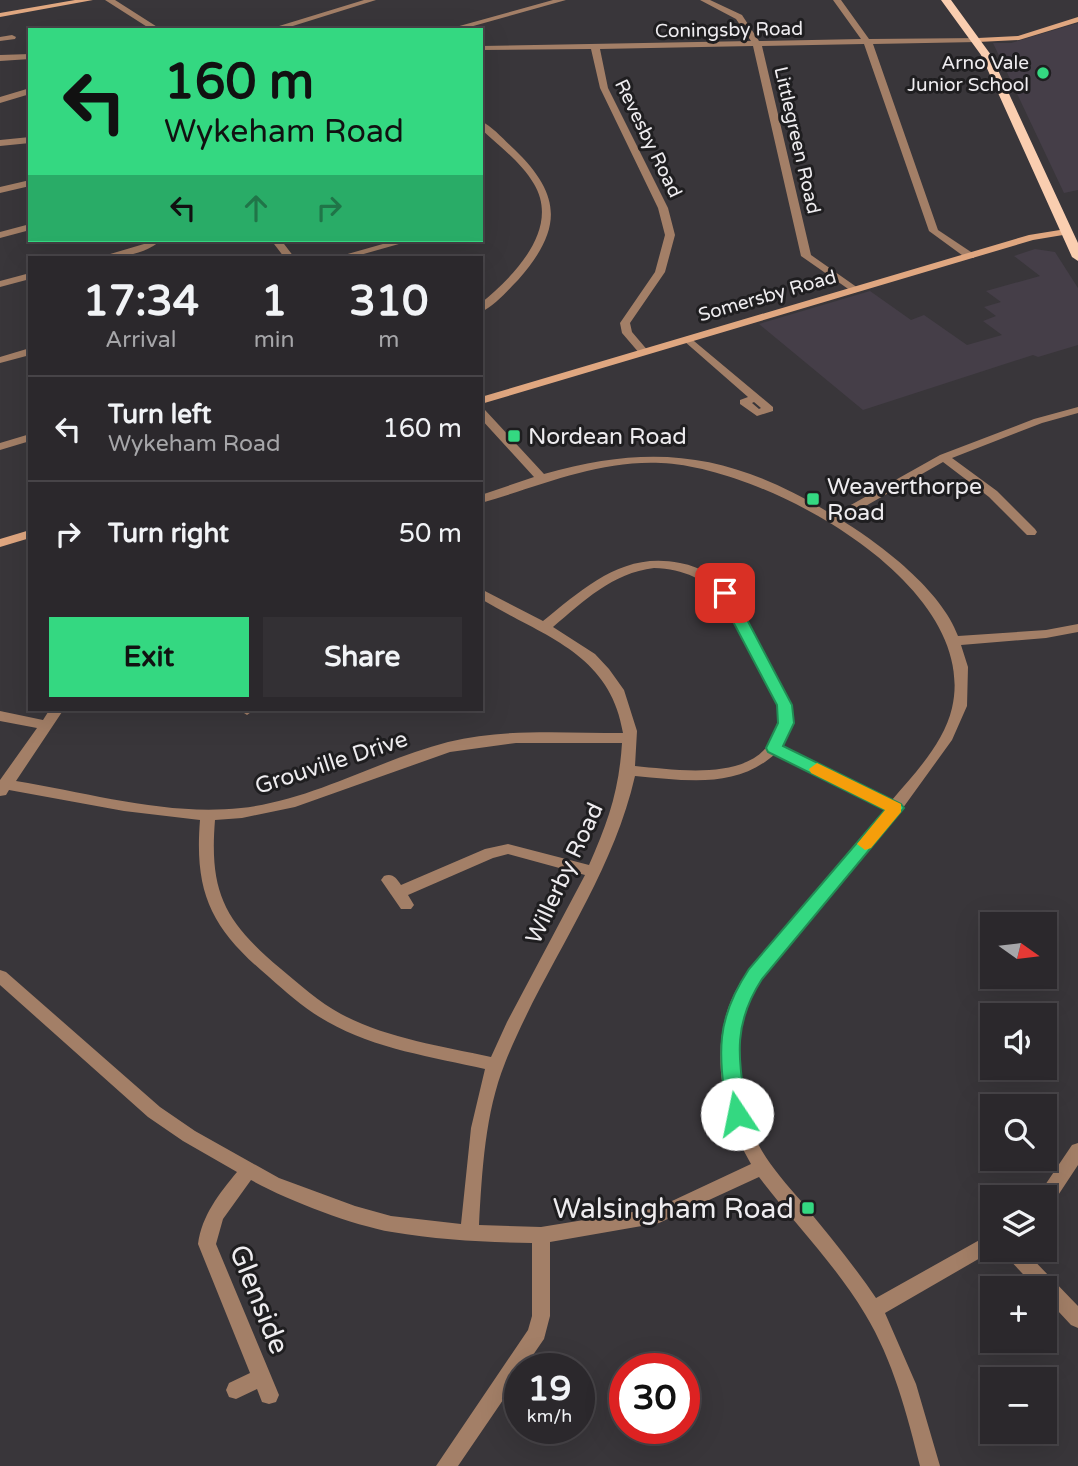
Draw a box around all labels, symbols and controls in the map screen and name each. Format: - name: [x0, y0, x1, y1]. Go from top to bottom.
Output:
- street label: Coningsby Road: [655, 18, 803, 42]
- place label: Arno Vale Junior School: [907, 52, 1029, 96]
- text: 160 m: [164, 53, 314, 112]
- icon: left: [49, 56, 140, 147]
- street label: Littlegreen Road: [769, 64, 825, 216]
- marker: Arno Vale Junior School: [1035, 65, 1051, 81]
- street label: Revesby Road: [610, 76, 686, 201]
- text: Wykeham Road: [164, 113, 404, 151]
- icon: left: [164, 189, 202, 227]
- icon: ahead: [237, 189, 275, 227]
- icon: right: [310, 189, 348, 227]
- street label: Somersby Road: [696, 266, 839, 326]
- text: 17:34: [83, 276, 199, 327]
- text: 1: [261, 276, 287, 327]
- text: 310: [349, 276, 428, 327]
- text: Arrival: [105, 326, 176, 354]
- text: min: [254, 326, 295, 354]
- text: m: [378, 326, 399, 354]
- text: Turn left: [108, 399, 211, 430]
- icon: left: [49, 410, 87, 448]
- text: 160 m: [382, 413, 462, 444]
- place label: Nordean Road: [528, 423, 687, 451]
- marker: Nordean Road: [506, 428, 522, 444]
- text: Wykeham Road: [108, 430, 281, 458]
- place label: Weaverthorpe Road: [827, 473, 982, 527]
- marker: Weaverthorpe Road: [805, 491, 821, 507]
- icon: right: [49, 515, 87, 553]
- text: Turn right: [108, 518, 229, 549]
- text: 50 m: [399, 518, 462, 549]
- pin: [695, 563, 755, 623]
- icon: arrive: [706, 574, 744, 612]
- button: Exit: [49, 617, 249, 697]
- button: Share: [263, 617, 462, 697]
- street label: Grouville Drive: [251, 725, 411, 801]
- street label: Willerby Road: [520, 798, 610, 948]
- north arrow: [980, 912, 1057, 989]
- map controls: [980, 912, 1057, 1444]
- button: sound: [980, 1003, 1057, 1080]
- position arrow: [700, 1077, 774, 1151]
- button: search: [980, 1094, 1057, 1171]
- button: layers: [980, 1185, 1057, 1262]
- place label: Walsingham Road: [553, 1192, 794, 1226]
- marker: Walsingham Road: [800, 1200, 816, 1216]
- street label: Glenside: [222, 1240, 296, 1359]
- button: +: [980, 1276, 1057, 1353]
- speed limit sign: 30: [609, 1353, 700, 1444]
- button: −: [980, 1367, 1057, 1444]
- text: 19: [528, 1368, 571, 1410]
- text: km/h: [527, 1405, 572, 1427]

